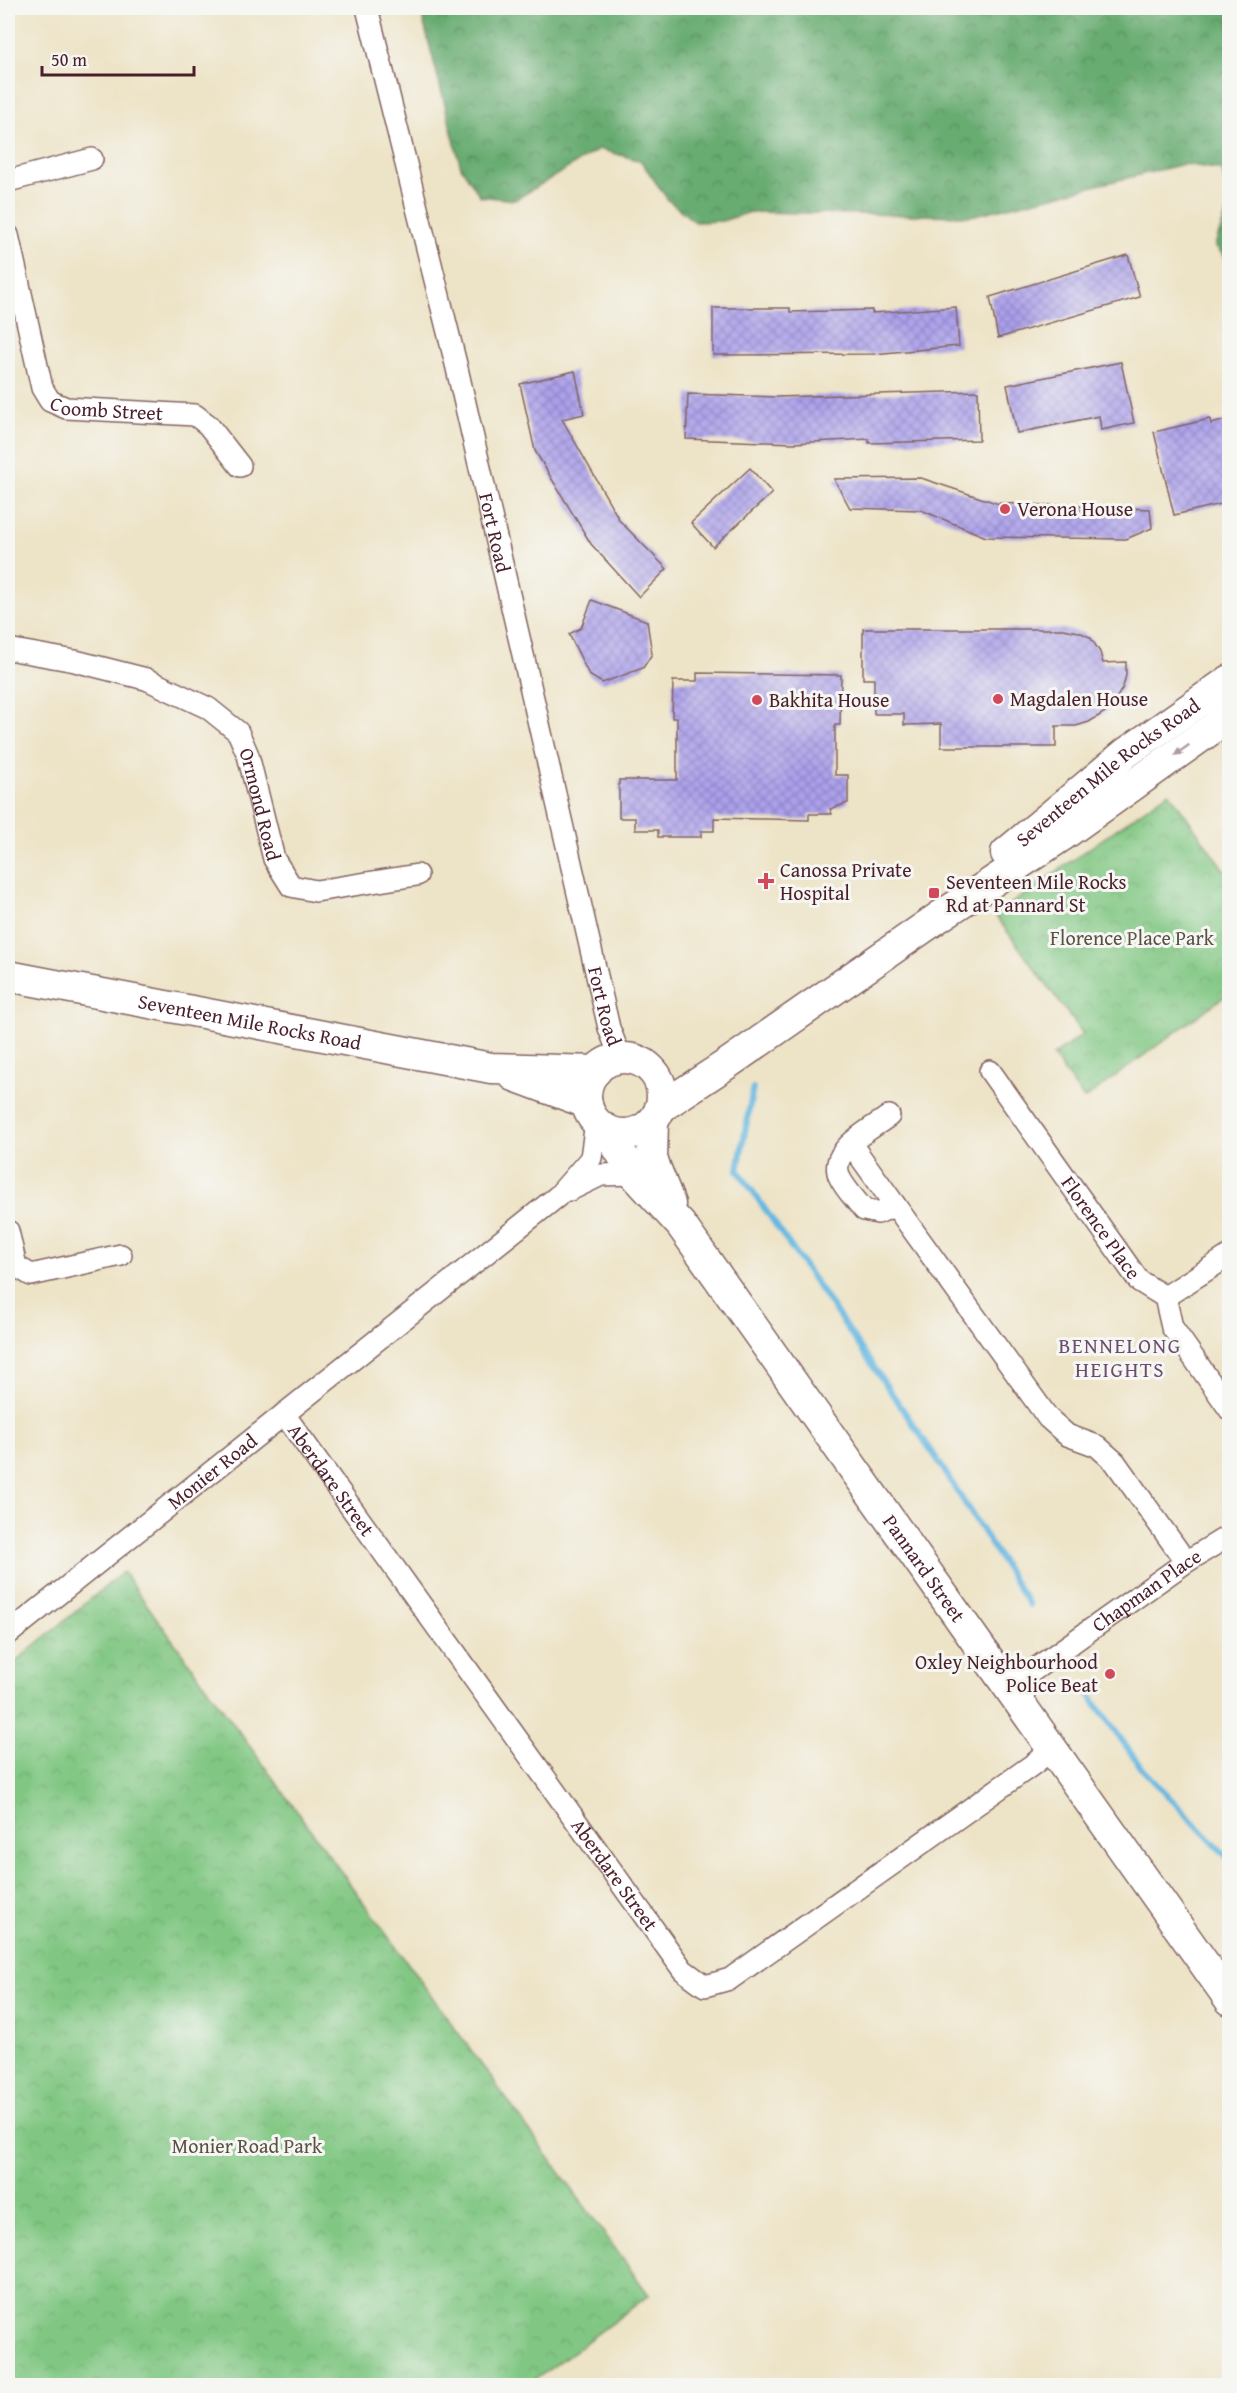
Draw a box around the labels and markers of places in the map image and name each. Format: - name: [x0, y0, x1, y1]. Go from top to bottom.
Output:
- place label: Verona House: [1017, 494, 1133, 523]
- marker: Verona House: [998, 502, 1012, 516]
- place label: Magdalen House: [1010, 684, 1148, 713]
- place label: Bakhita House: [769, 685, 889, 714]
- marker: Magdalen House: [991, 692, 1005, 706]
- marker: Bakhita House: [750, 693, 764, 707]
- place label: Canossa Private Hospital: [780, 855, 912, 907]
- place label: Seventeen Mile Rocks Rd at Pannard St: [946, 867, 1127, 919]
- marker: Canossa Private Hospital: [757, 872, 775, 890]
- marker: Seventeen Mile Rocks Rd at Pannard St: [927, 886, 941, 900]
- place label: Oxley Neighbourhood Police Beat: [915, 1647, 1098, 1699]
- marker: Oxley Neighbourhood Police Beat: [1103, 1667, 1117, 1681]

